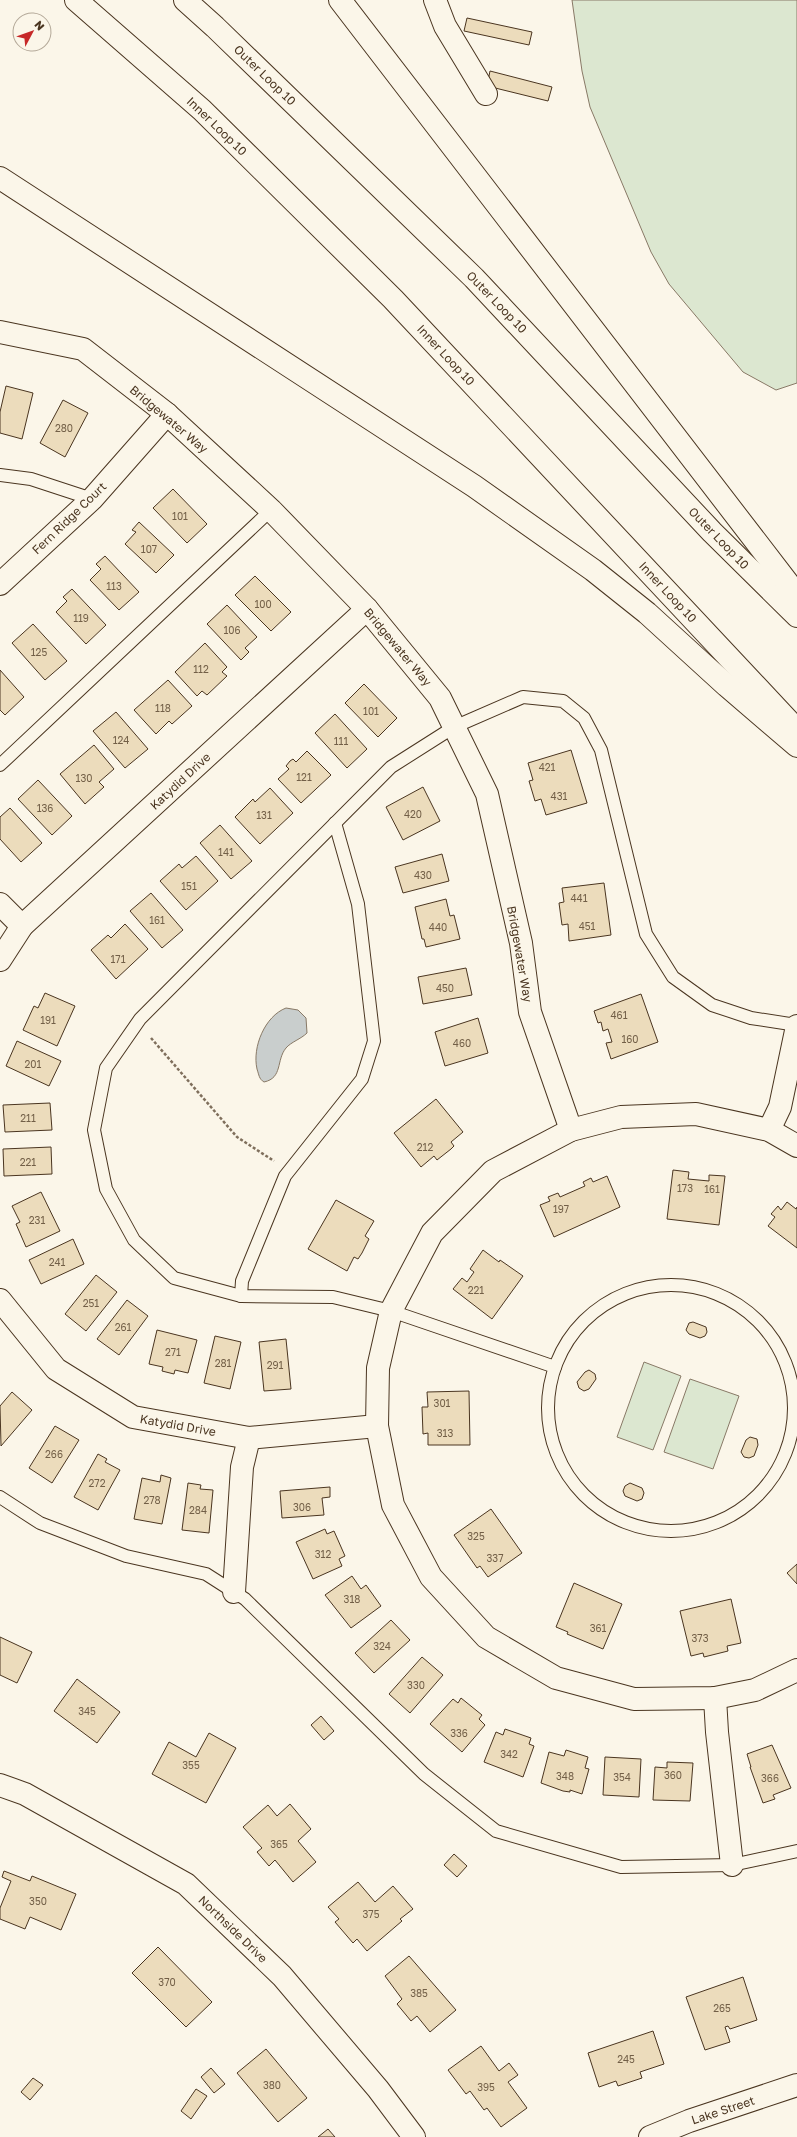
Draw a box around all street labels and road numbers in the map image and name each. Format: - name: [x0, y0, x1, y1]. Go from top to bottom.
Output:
- street label: Outer Loop 10: [231, 42, 299, 108]
- street label: Inner Loop 10: [184, 94, 250, 158]
- street label: Outer Loop 10: [464, 268, 530, 336]
- street label: Inner Loop 10: [414, 321, 478, 389]
- street label: Bridgewater Way: [127, 382, 211, 456]
- street label: Fern Ridge Court: [29, 479, 109, 557]
- street label: Outer Loop 10: [686, 504, 752, 572]
- street label: Inner Loop 10: [636, 558, 700, 626]
- street label: Bridgewater Way: [361, 605, 435, 689]
- street label: Katydid Drive: [147, 749, 213, 813]
- street label: Bridgewater Way: [504, 905, 536, 1004]
- street label: Katydid Drive: [139, 1411, 217, 1439]
- street label: Northside Drive: [195, 1892, 271, 1966]
- street label: Lake Street: [689, 2093, 757, 2127]

